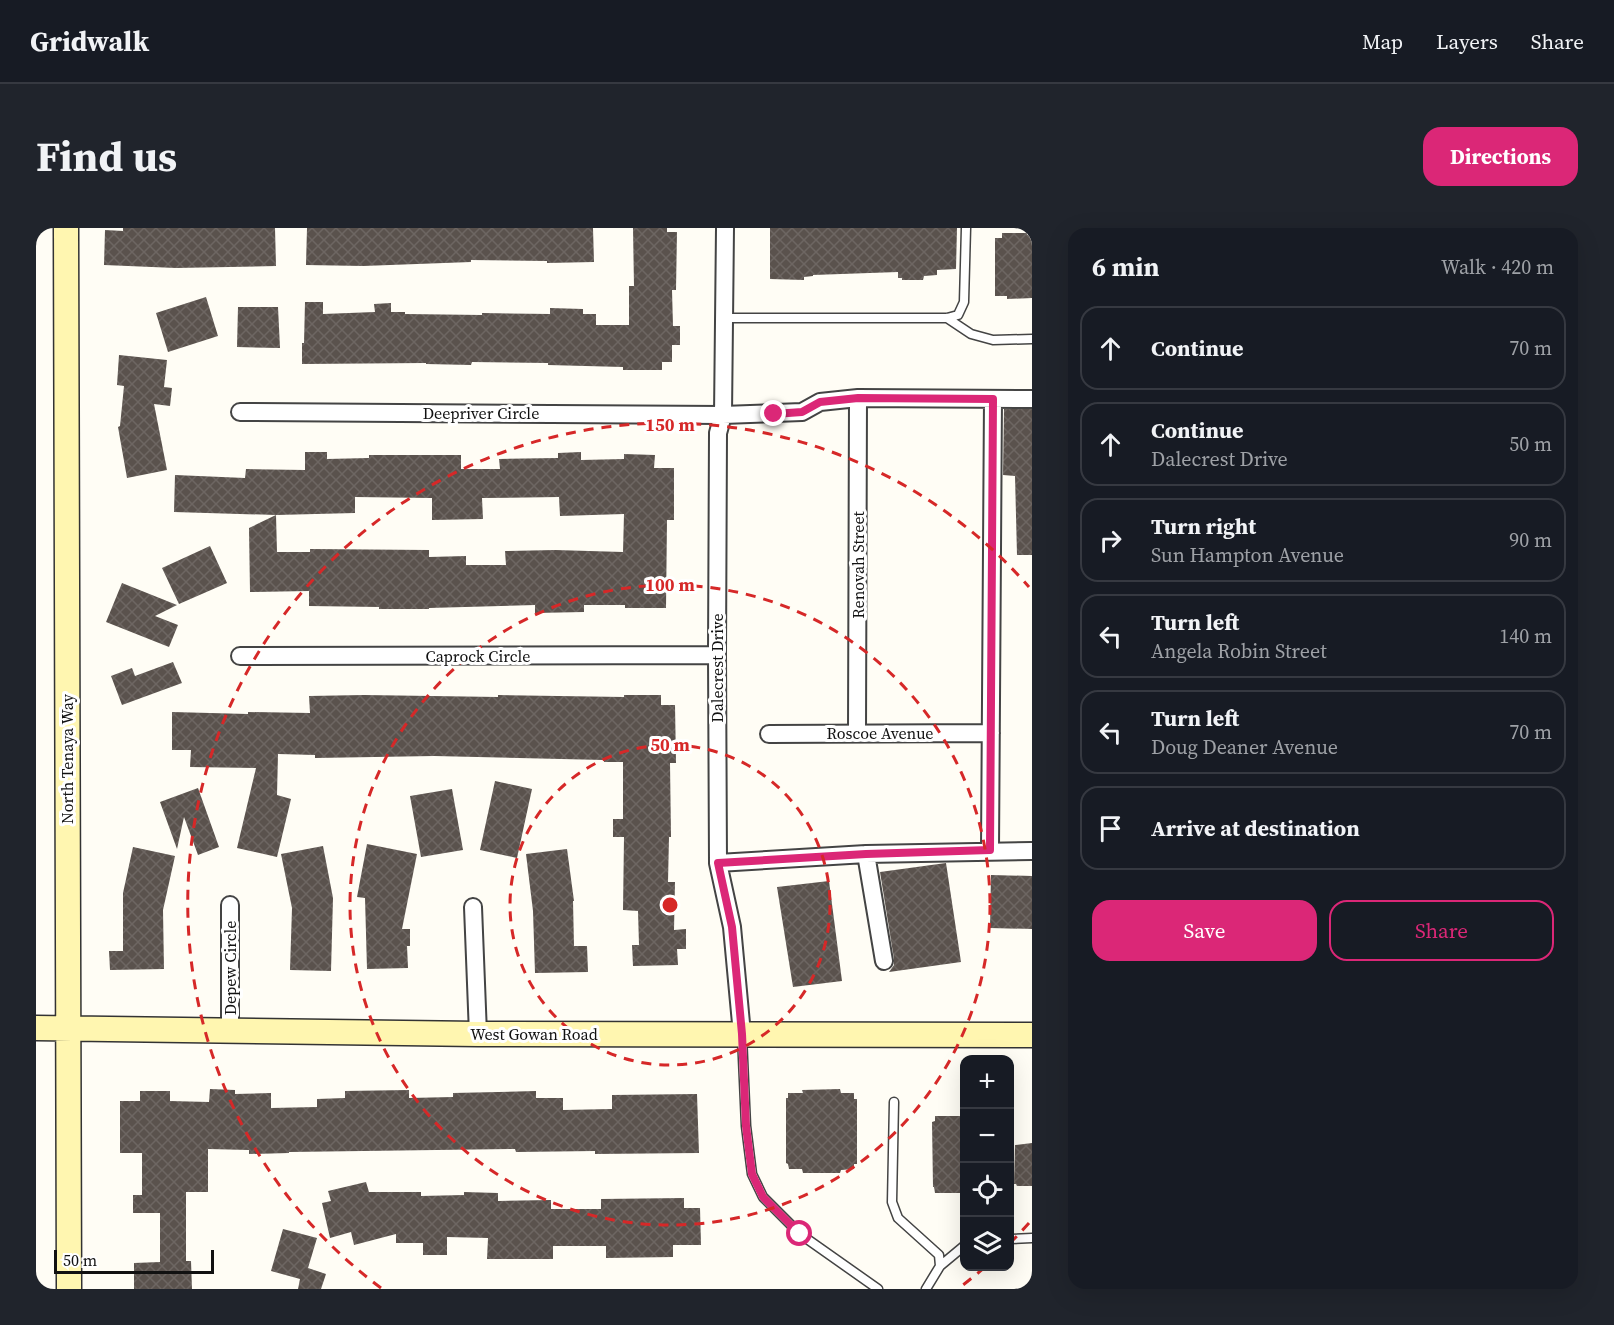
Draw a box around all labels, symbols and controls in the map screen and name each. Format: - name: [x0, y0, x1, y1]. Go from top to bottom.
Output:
- text: Gridwalk: [30, 22, 149, 60]
- text: Map: [1362, 27, 1403, 56]
- text: Layers: [1436, 27, 1498, 56]
- text: Share: [1531, 27, 1584, 56]
- text: Find us: [36, 127, 177, 185]
- button: Directions: [1423, 127, 1578, 186]
- text: 6 min: [1092, 249, 1159, 285]
- text: Walk · 420 m: [1441, 253, 1554, 281]
- icon: ahead: [1094, 332, 1127, 365]
- text: Continue: [1151, 333, 1244, 363]
- text: 70 m: [1509, 334, 1552, 362]
- route end: [760, 400, 786, 426]
- street label: Deepriver Circle: [423, 402, 539, 424]
- text: 150 m: [645, 412, 695, 437]
- text: Continue: [1151, 415, 1244, 445]
- icon: ahead: [1094, 428, 1127, 461]
- text: 50 m: [1509, 430, 1552, 458]
- text: Dalecrest Drive: [1151, 445, 1288, 473]
- street label: Renovah Street: [847, 510, 869, 619]
- text: Turn right: [1151, 511, 1256, 541]
- icon: right: [1094, 524, 1127, 557]
- text: 90 m: [1509, 526, 1552, 554]
- text: Sun Hampton Avenue: [1151, 541, 1344, 569]
- text: 100 m: [645, 572, 695, 597]
- text: Turn left: [1151, 607, 1239, 637]
- street label: Dalecrest Drive: [706, 613, 728, 723]
- icon: left: [1094, 620, 1127, 653]
- text: 140 m: [1499, 622, 1552, 650]
- text: Angela Robin Street: [1151, 637, 1327, 665]
- street label: Caprock Circle: [426, 645, 530, 667]
- street label: North Tenaya Way: [56, 693, 78, 824]
- text: Turn left: [1151, 703, 1239, 733]
- icon: left: [1094, 716, 1127, 749]
- text: 70 m: [1509, 718, 1552, 746]
- street label: Roscoe Avenue: [827, 722, 934, 744]
- text: 50 m: [650, 732, 690, 757]
- text: Doug Deaner Avenue: [1151, 733, 1338, 761]
- icon: arrive: [1094, 812, 1127, 845]
- text: Arrive at destination: [1151, 813, 1360, 843]
- centre of rings: [660, 895, 680, 915]
- button: Save: [1092, 900, 1317, 961]
- button: Share: [1329, 900, 1554, 961]
- street label: Depew Circle: [219, 921, 241, 1015]
- street label: West Gowan Road: [470, 1023, 598, 1045]
- map controls: [960, 1055, 1014, 1271]
- button: +: [960, 1055, 1014, 1109]
- button: −: [960, 1109, 1014, 1163]
- button: locate: [960, 1163, 1014, 1217]
- button: layers: [960, 1217, 1014, 1271]
- route start: [786, 1220, 812, 1246]
- scale bar: [54, 1247, 214, 1274]
- text: 50 m: [63, 1249, 97, 1271]

